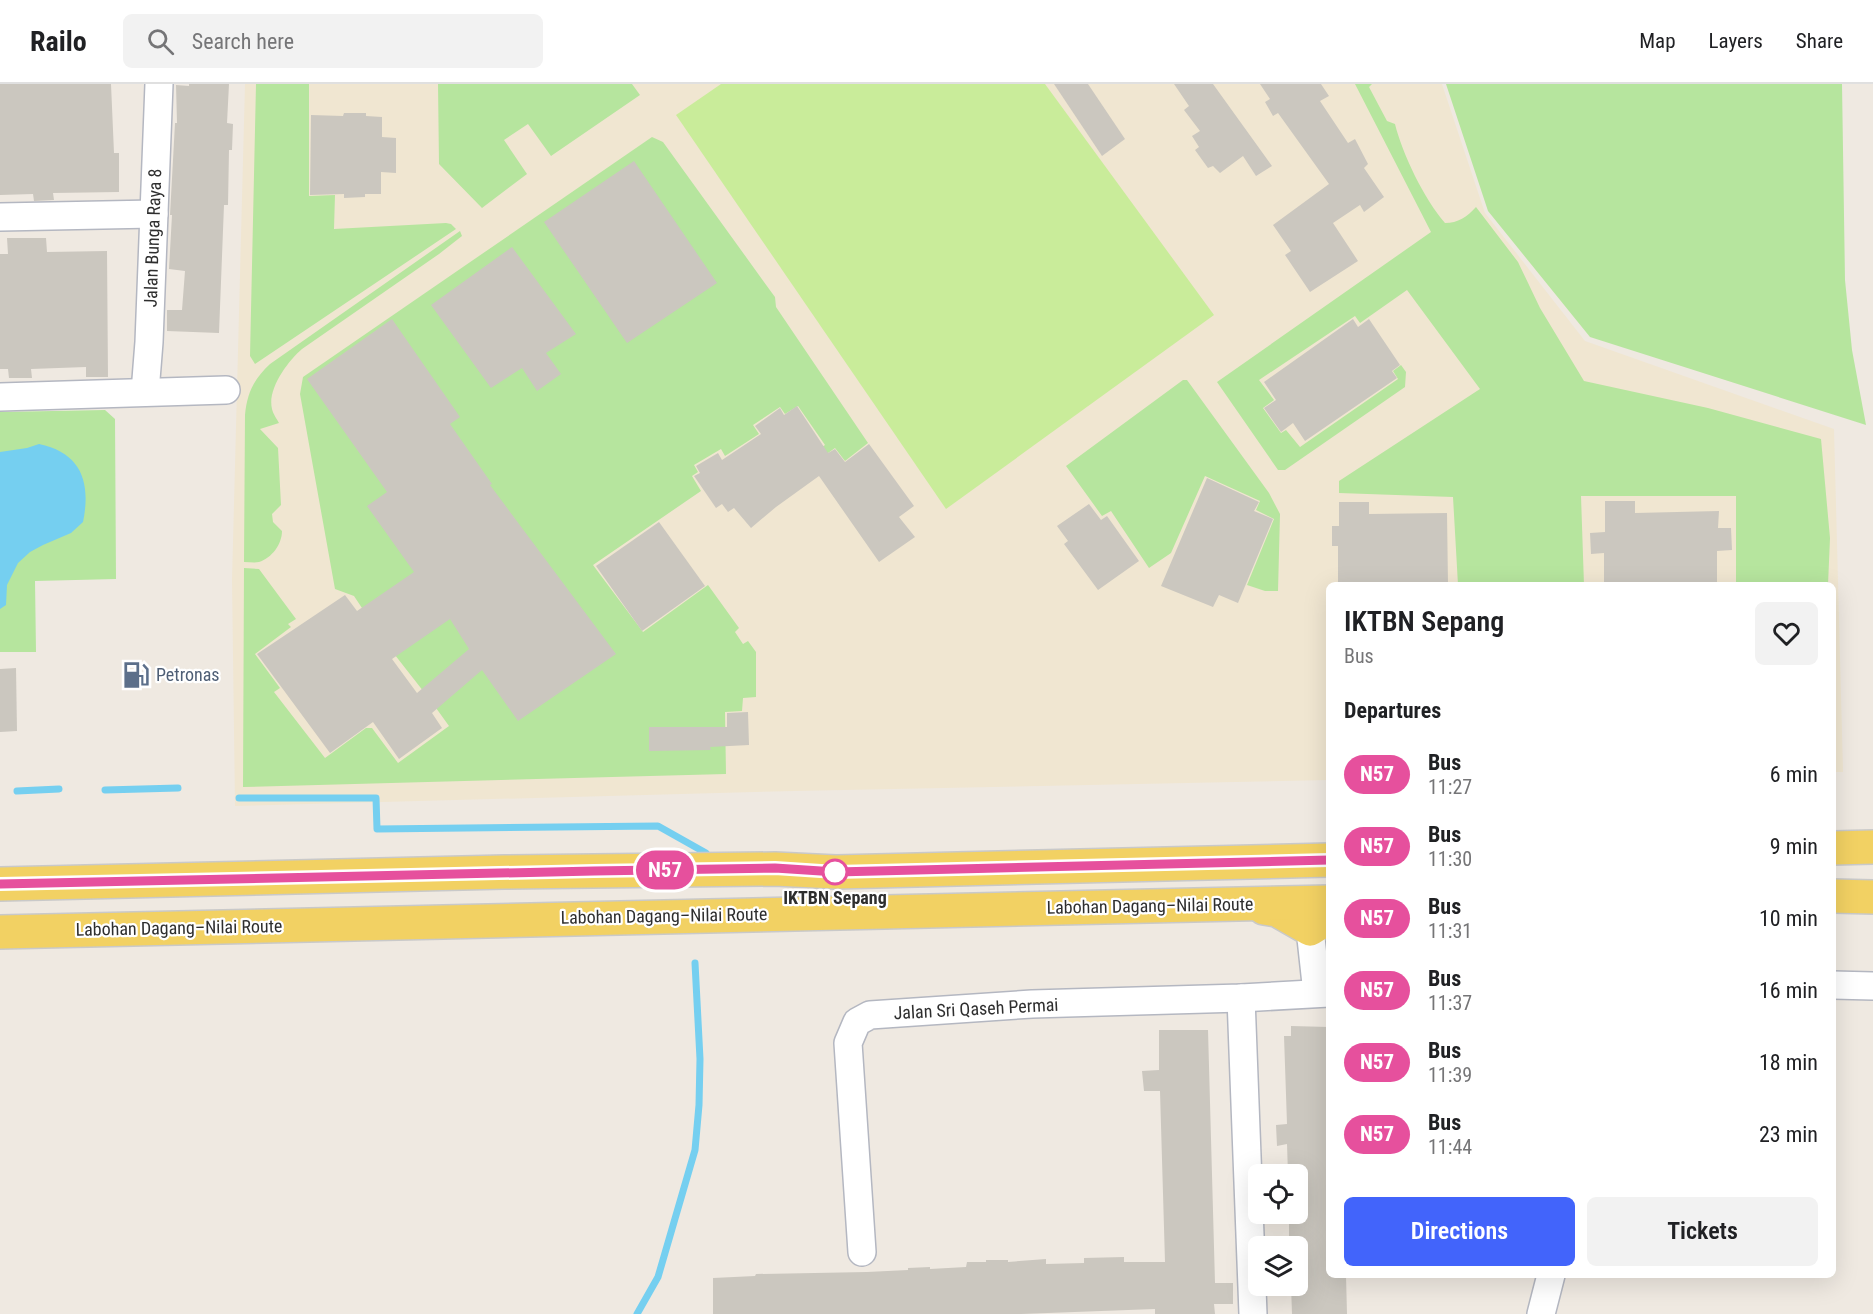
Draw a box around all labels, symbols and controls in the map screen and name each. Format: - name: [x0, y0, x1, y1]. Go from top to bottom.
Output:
- search box: [123, 14, 543, 68]
- text: Railo: [30, 25, 87, 58]
- icon: search: [144, 25, 177, 58]
- text: Search here: [192, 29, 294, 54]
- text: Map: [1639, 29, 1676, 53]
- text: Layers: [1709, 29, 1763, 53]
- text: Share: [1796, 29, 1843, 53]
- street label: Jalan Bunga Raya 8: [140, 168, 165, 308]
- button: heart: [1755, 602, 1818, 665]
- text: IKTBN Sepang: [1344, 605, 1504, 638]
- text: Bus: [1344, 644, 1374, 668]
- fuel station icon: Petronas: [121, 660, 151, 690]
- place label: Petronas: [156, 664, 220, 685]
- text: Departures: [1344, 698, 1441, 723]
- text: Bus: [1428, 750, 1461, 775]
- text: N57: [1360, 762, 1394, 786]
- text: 6 min: [1770, 762, 1818, 787]
- text: 11:27: [1428, 775, 1472, 799]
- text: Bus: [1428, 822, 1461, 847]
- text: N57: [1360, 834, 1394, 858]
- text: 9 min: [1770, 834, 1818, 859]
- text: 11:30: [1428, 847, 1472, 871]
- line badge: N57: [630, 850, 700, 890]
- text: N57: [648, 858, 682, 882]
- marker: IKTBN Sepang: [822, 859, 848, 885]
- place label: IKTBN Sepang: [783, 887, 887, 908]
- street label: Labohan Dagang–Nilai Route: [1046, 893, 1254, 918]
- text: Bus: [1428, 894, 1461, 919]
- street label: Labohan Dagang–Nilai Route: [560, 903, 768, 928]
- text: N57: [1360, 906, 1394, 930]
- text: 10 min: [1759, 906, 1818, 931]
- street label: Labohan Dagang–Nilai Route: [75, 915, 283, 940]
- text: 11:31: [1428, 919, 1472, 943]
- text: Bus: [1428, 966, 1461, 991]
- text: N57: [1360, 978, 1394, 1002]
- text: 16 min: [1759, 978, 1818, 1003]
- text: 11:37: [1428, 991, 1472, 1015]
- street label: Jalan Sri Qaseh Permai: [893, 994, 1059, 1023]
- text: Bus: [1428, 1038, 1461, 1063]
- text: N57: [1360, 1050, 1394, 1074]
- text: 18 min: [1759, 1050, 1818, 1075]
- text: 11:39: [1428, 1063, 1472, 1087]
- text: Bus: [1428, 1110, 1461, 1135]
- text: N57: [1360, 1122, 1394, 1146]
- text: 23 min: [1759, 1122, 1818, 1147]
- text: 11:44: [1428, 1135, 1472, 1159]
- map controls: [1248, 1164, 1308, 1296]
- button: locate: [1248, 1164, 1308, 1224]
- button: Directions: [1344, 1197, 1575, 1266]
- button: Tickets: [1587, 1197, 1818, 1266]
- button: layers: [1248, 1236, 1308, 1296]

